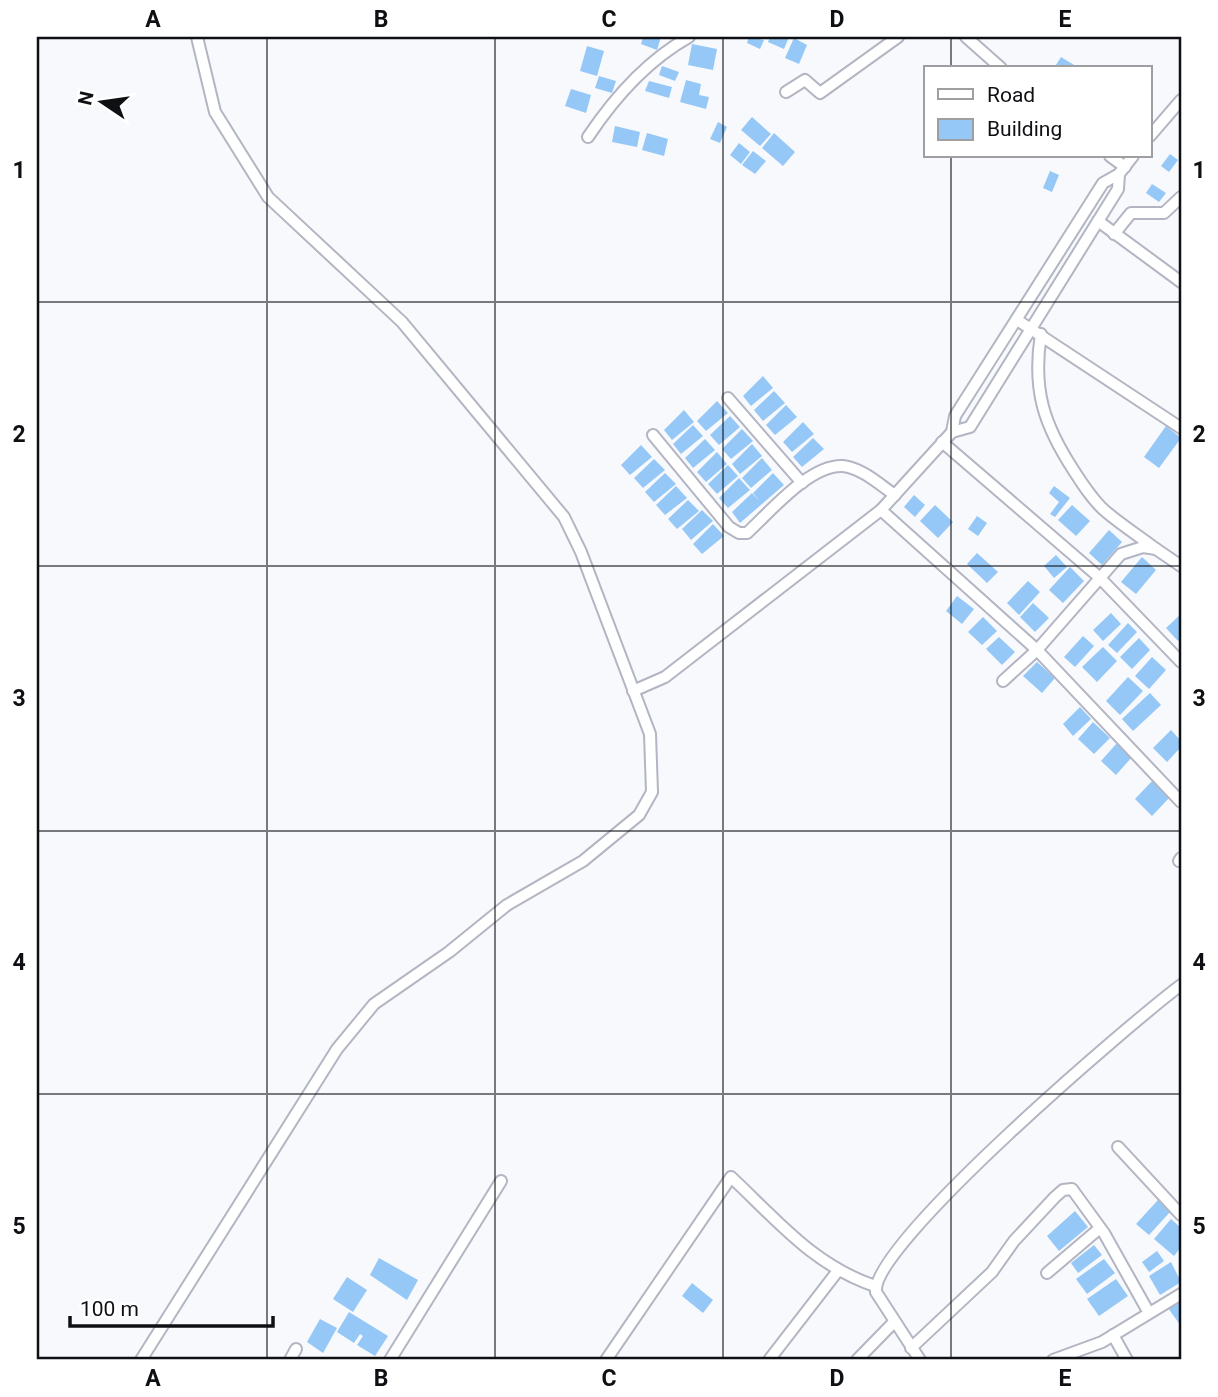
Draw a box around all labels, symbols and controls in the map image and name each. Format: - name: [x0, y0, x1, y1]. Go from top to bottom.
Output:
- text: A: [145, 6, 161, 33]
- text: B: [374, 6, 388, 33]
- text: C: [601, 6, 617, 33]
- text: D: [830, 6, 844, 33]
- text: E: [1059, 6, 1072, 33]
- north arrow: [66, 66, 136, 136]
- legend: [924, 66, 1152, 158]
- text: Road: [987, 83, 1035, 107]
- text: N: [73, 89, 99, 107]
- text: Building: [987, 117, 1062, 141]
- text: 1: [12, 157, 26, 184]
- text: 1: [1192, 157, 1206, 184]
- text: 2: [12, 421, 26, 448]
- text: 2: [1192, 421, 1206, 448]
- text: 3: [12, 685, 26, 712]
- text: 3: [1192, 685, 1206, 712]
- text: 4: [12, 949, 26, 976]
- text: 4: [1192, 949, 1206, 976]
- text: 5: [12, 1213, 26, 1240]
- text: 5: [1192, 1213, 1206, 1240]
- scale bar: [70, 1285, 273, 1329]
- text: 100 m: [80, 1297, 139, 1321]
- text: A: [145, 1365, 161, 1392]
- text: B: [374, 1365, 388, 1392]
- text: C: [601, 1365, 617, 1392]
- text: D: [830, 1365, 844, 1392]
- text: E: [1059, 1365, 1072, 1392]

